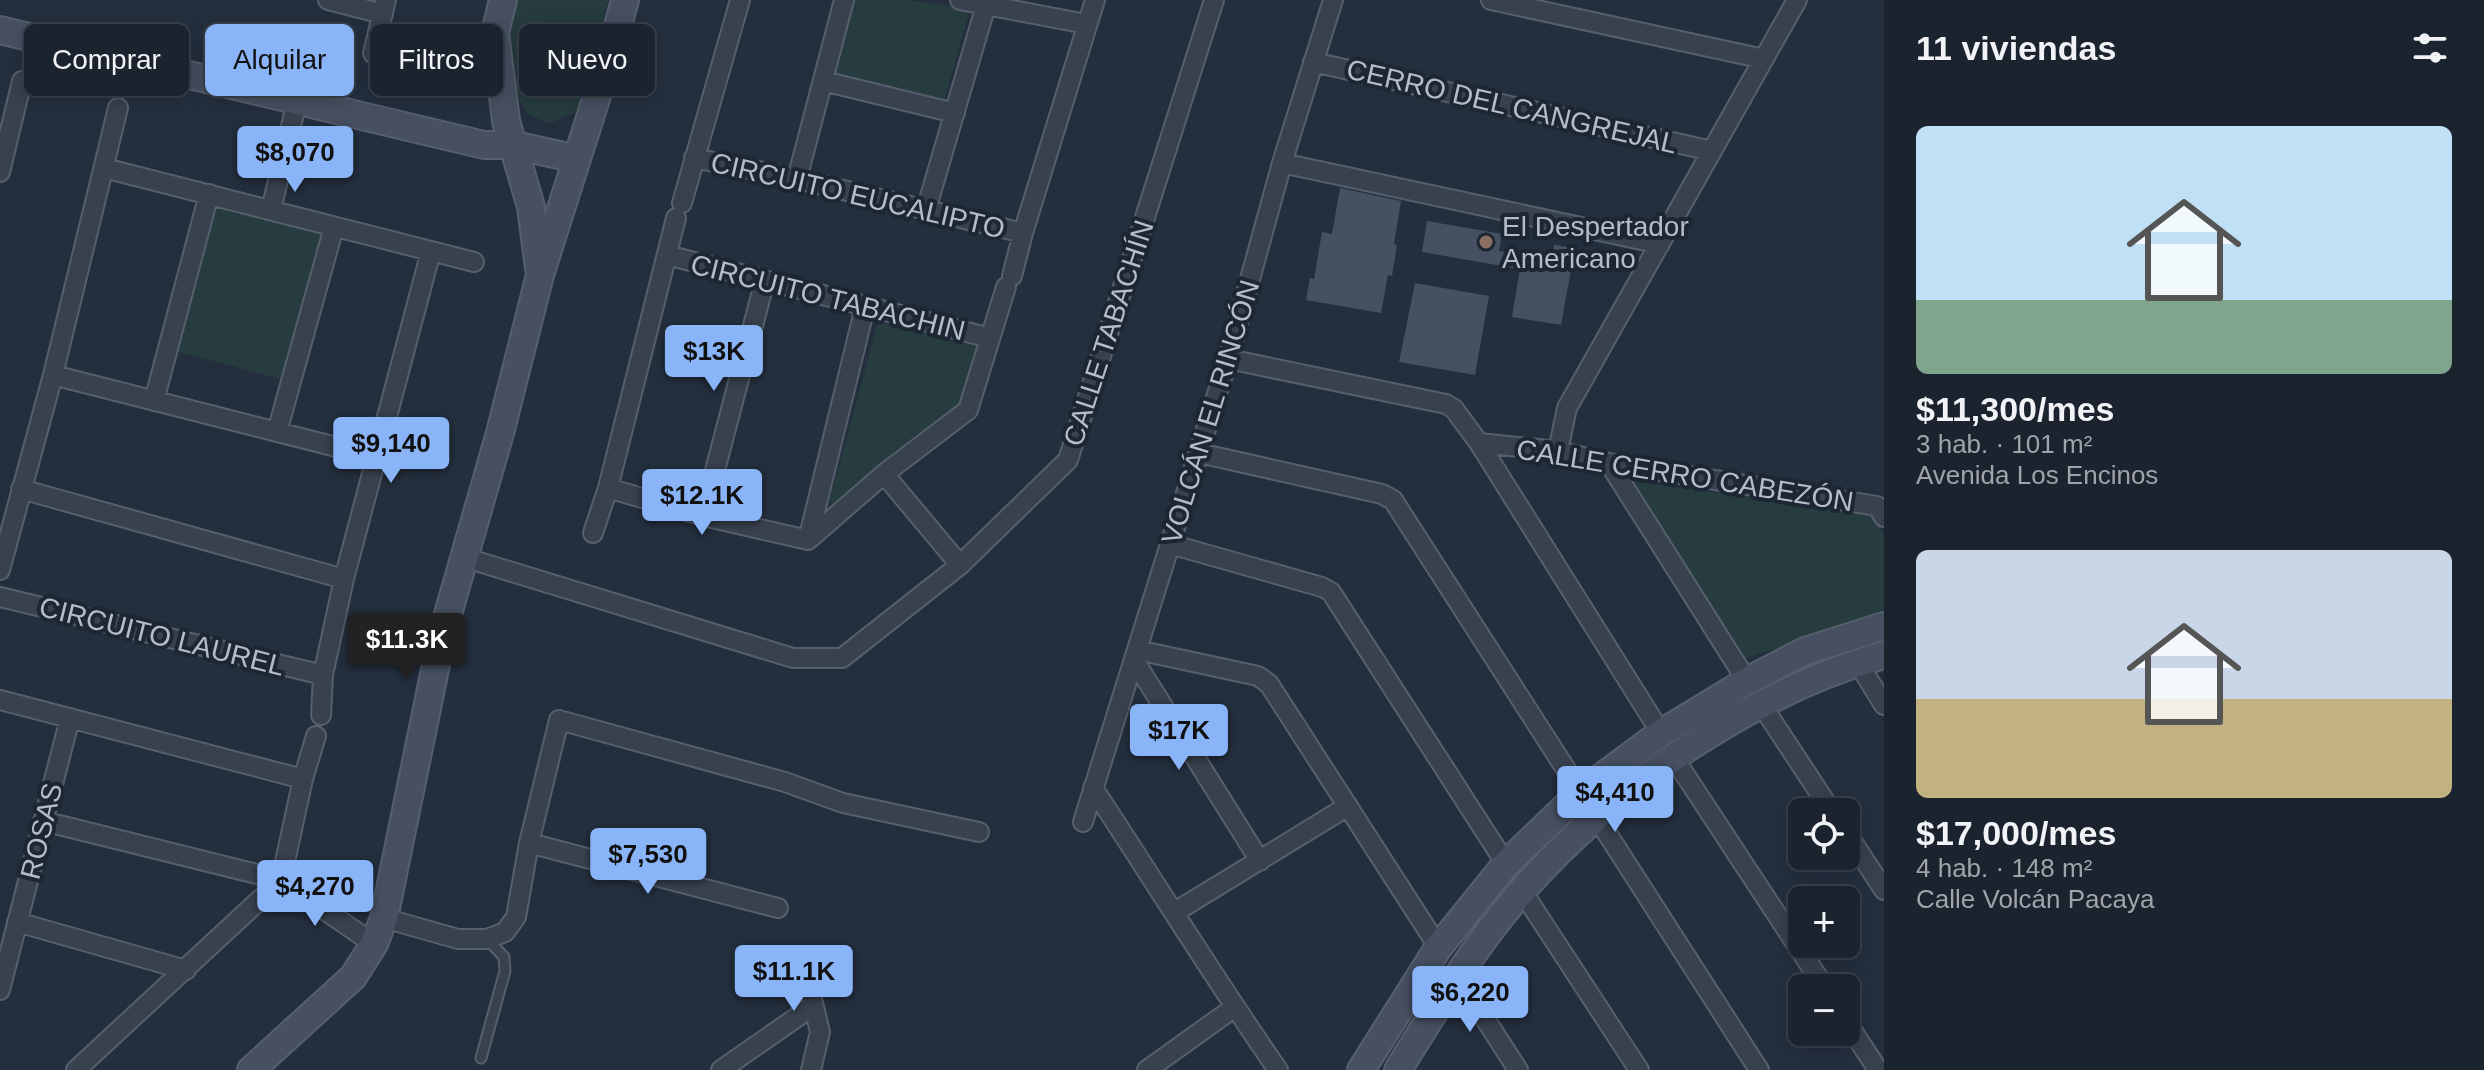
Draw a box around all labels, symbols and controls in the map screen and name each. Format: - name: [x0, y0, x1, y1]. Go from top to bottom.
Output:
- chip: Comprar: [24, 24, 189, 96]
- chip: Alquilar: [205, 24, 354, 96]
- chip: Filtros: [370, 24, 503, 96]
- chip: Nuevo: [519, 24, 655, 96]
- icon: filters: [2408, 26, 2452, 70]
- text: 11 viviendas: [1916, 29, 2116, 67]
- street label: CERRO DEL CANGREJAL: [1344, 53, 1680, 160]
- pin: $8,070: [230, 126, 360, 194]
- text: $8,070: [255, 137, 335, 167]
- street label: CIRCUITO EUCALIPTO: [708, 147, 1008, 244]
- icon: home: [2112, 178, 2256, 322]
- place label: El Despertador Americano: [1502, 211, 1689, 274]
- street label: CALLE TABACHÍN: [1057, 216, 1160, 450]
- marker: El Despertador Americano: [1477, 233, 1495, 251]
- street label: CIRCUITO TABACHIN: [688, 248, 968, 347]
- street label: VOLCÁN EL RINCÓN: [1156, 276, 1265, 548]
- pin: $13K: [667, 325, 761, 393]
- text: $13K: [683, 336, 745, 366]
- text: $11,300/mes: [1916, 390, 2115, 428]
- pin: $9,140: [326, 417, 456, 485]
- text: $9,140: [351, 428, 431, 458]
- text: 3 hab. · 101 m²: [1916, 429, 2092, 459]
- street label: CALLE CERRO CABEZÓN: [1514, 434, 1856, 517]
- text: Avenida Los Encinos: [1916, 460, 2158, 490]
- pin: $12.1K: [637, 469, 767, 537]
- text: $12.1K: [660, 480, 744, 510]
- street label: CIRCUITO LAUREL: [36, 591, 288, 682]
- icon: home: [2112, 602, 2256, 746]
- pin: $11.3K: [342, 613, 472, 681]
- text: $11.3K: [366, 624, 448, 654]
- pin: $17K: [1132, 704, 1226, 772]
- text: $17K: [1148, 715, 1210, 745]
- pin: $4,410: [1550, 766, 1680, 834]
- text: $4,410: [1575, 777, 1655, 807]
- street label: ROSAS: [15, 780, 68, 882]
- map controls: [1788, 798, 1860, 1046]
- button: locate: [1788, 798, 1860, 870]
- text: $17,000/mes: [1916, 814, 2116, 852]
- pin: $7,530: [583, 828, 713, 896]
- text: $7,530: [608, 839, 688, 869]
- text: 4 hab. · 148 m²: [1916, 853, 2092, 883]
- pin: $4,270: [250, 860, 380, 928]
- text: $4,270: [275, 871, 355, 901]
- text: Calle Volcán Pacaya: [1916, 884, 2154, 914]
- button: +: [1788, 886, 1860, 958]
- pin: $11.1K: [729, 945, 859, 1013]
- text: $11.1K: [753, 956, 835, 986]
- pin: $6,220: [1405, 966, 1535, 1034]
- button: −: [1788, 974, 1860, 1046]
- text: $6,220: [1430, 977, 1510, 1007]

